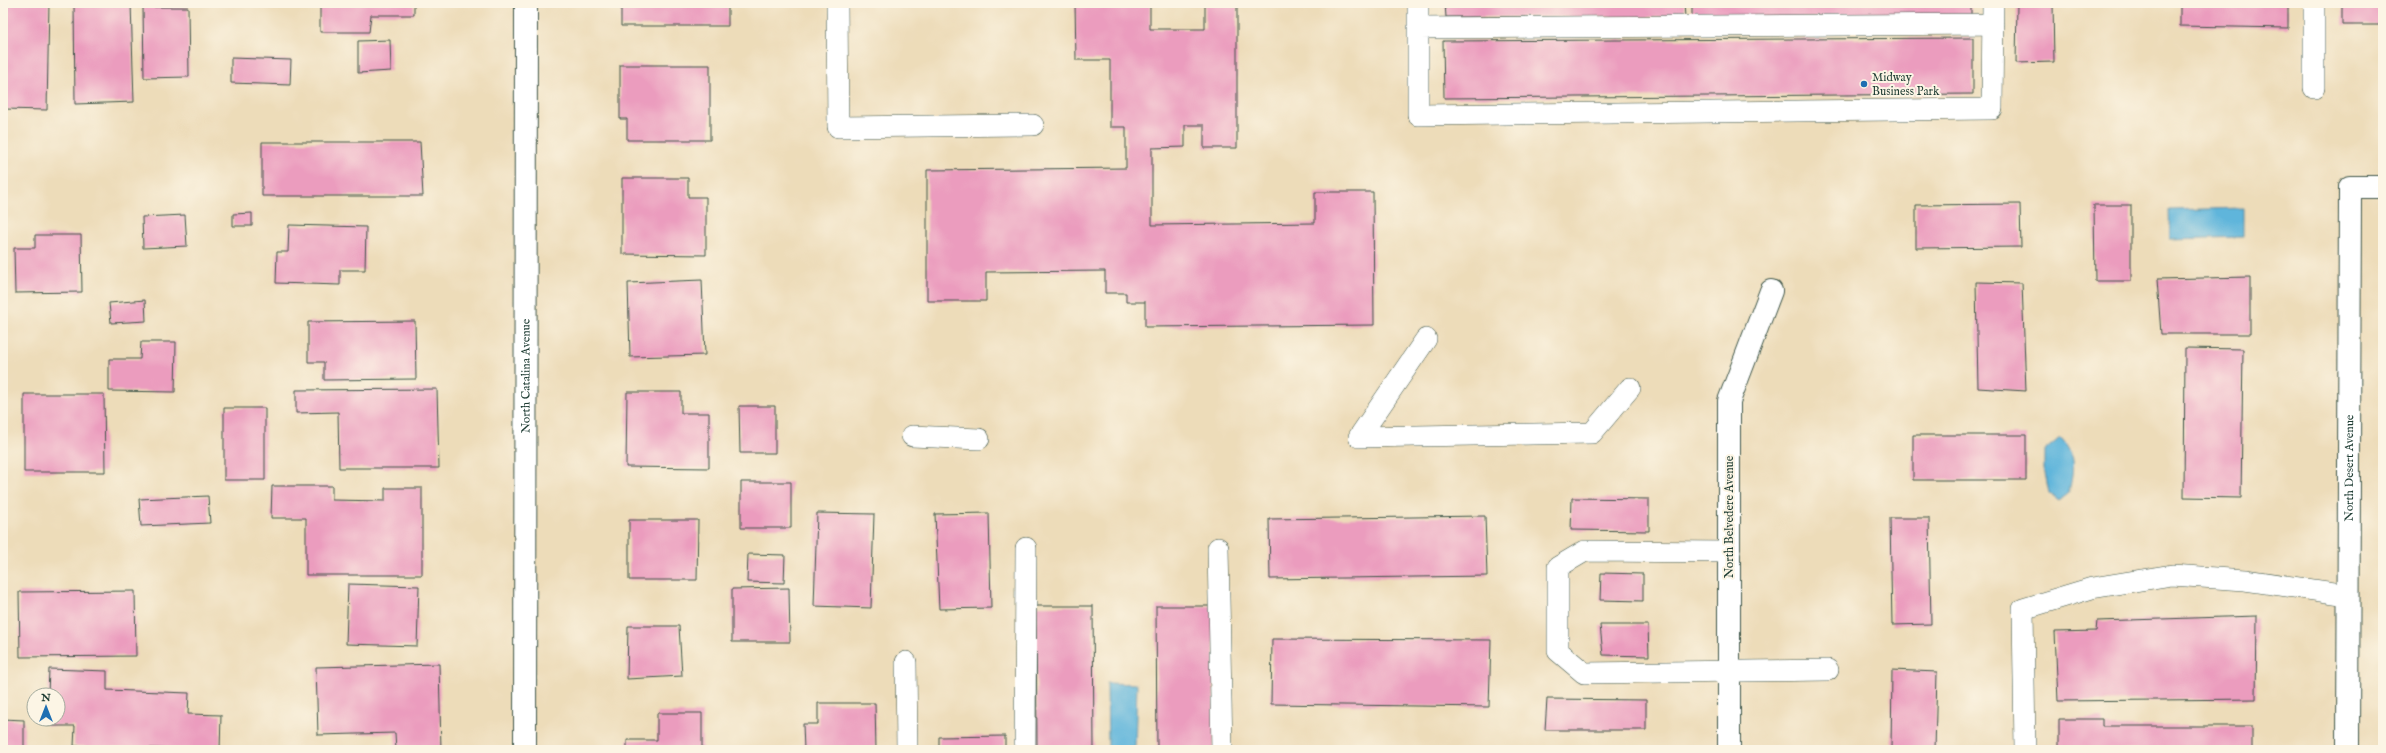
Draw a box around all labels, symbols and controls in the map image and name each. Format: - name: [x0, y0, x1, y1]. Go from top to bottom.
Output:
- place label: Midway Business Park: [1872, 70, 1940, 99]
- marker: Midway Business Park: [1859, 79, 1869, 89]
- street label: North Catalina Avenue: [518, 318, 534, 433]
- street label: North Desert Avenue: [2342, 414, 2357, 521]
- street label: North Belvedere Avenue: [1722, 455, 1737, 578]
- north arrow: [26, 687, 66, 727]
- text: N: [40, 691, 51, 705]

